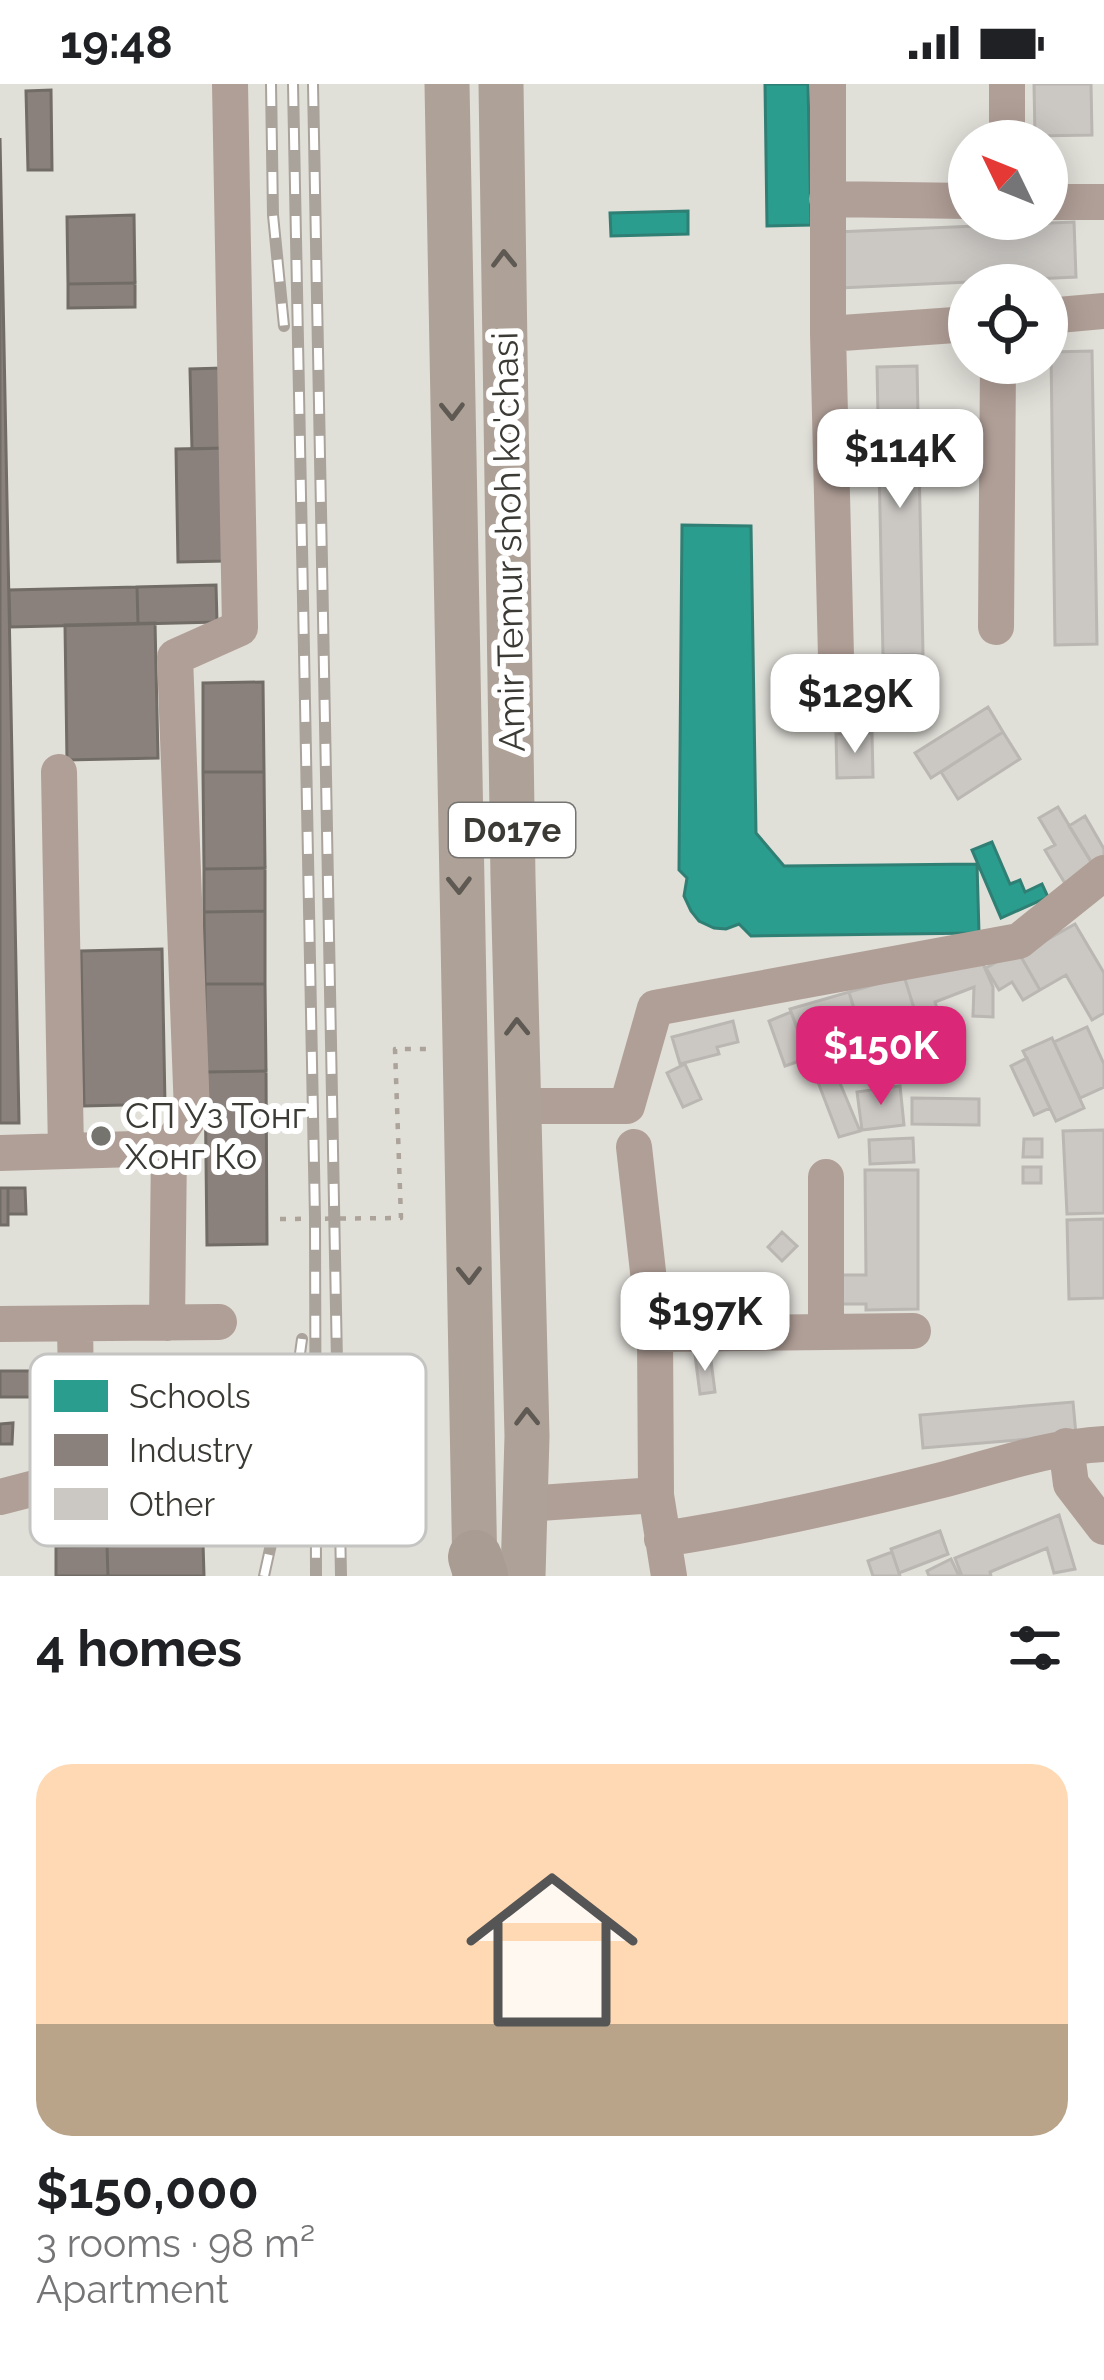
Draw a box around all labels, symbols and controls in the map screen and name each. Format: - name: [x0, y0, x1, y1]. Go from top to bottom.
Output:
- text: 19:48: [60, 16, 173, 69]
- north arrow: [948, 120, 1068, 240]
- map controls: [948, 120, 1068, 384]
- one-way arrow: [491, 249, 517, 268]
- button: locate: [948, 264, 1068, 384]
- street label: Amir Temur shoh ko'chasi: [483, 332, 533, 752]
- one-way arrow: [439, 403, 465, 421]
- pin: $114K: [816, 409, 984, 511]
- text: $114K: [844, 425, 956, 471]
- pin: $129K: [771, 654, 939, 756]
- text: $129K: [797, 670, 913, 716]
- road number: D017e: [449, 803, 575, 857]
- one-way arrow: [446, 876, 472, 895]
- pin: $150K: [797, 1006, 965, 1108]
- one-way arrow: [504, 1017, 530, 1036]
- text: $150K: [823, 1022, 939, 1068]
- place label: СП Уз Тонг Хонг Ко: [125, 1094, 306, 1177]
- marker: СП Уз Тонг Хонг Ко: [88, 1123, 114, 1149]
- one-way arrow: [456, 1266, 482, 1285]
- pin: $197K: [621, 1272, 789, 1374]
- text: $197K: [648, 1288, 762, 1334]
- legend: [30, 1354, 426, 1546]
- text: Schools: [129, 1377, 251, 1416]
- one-way arrow: [514, 1407, 540, 1426]
- text: Industry: [129, 1431, 253, 1470]
- text: Other: [129, 1485, 215, 1524]
- icon: filters: [1002, 1615, 1068, 1681]
- text: 4 homes: [36, 1618, 242, 1678]
- icon: home: [444, 1842, 660, 2058]
- text: $150,000: [36, 2160, 259, 2220]
- text: 3 rooms · 98 m²: [36, 2220, 315, 2266]
- text: Apartment: [36, 2266, 229, 2312]

